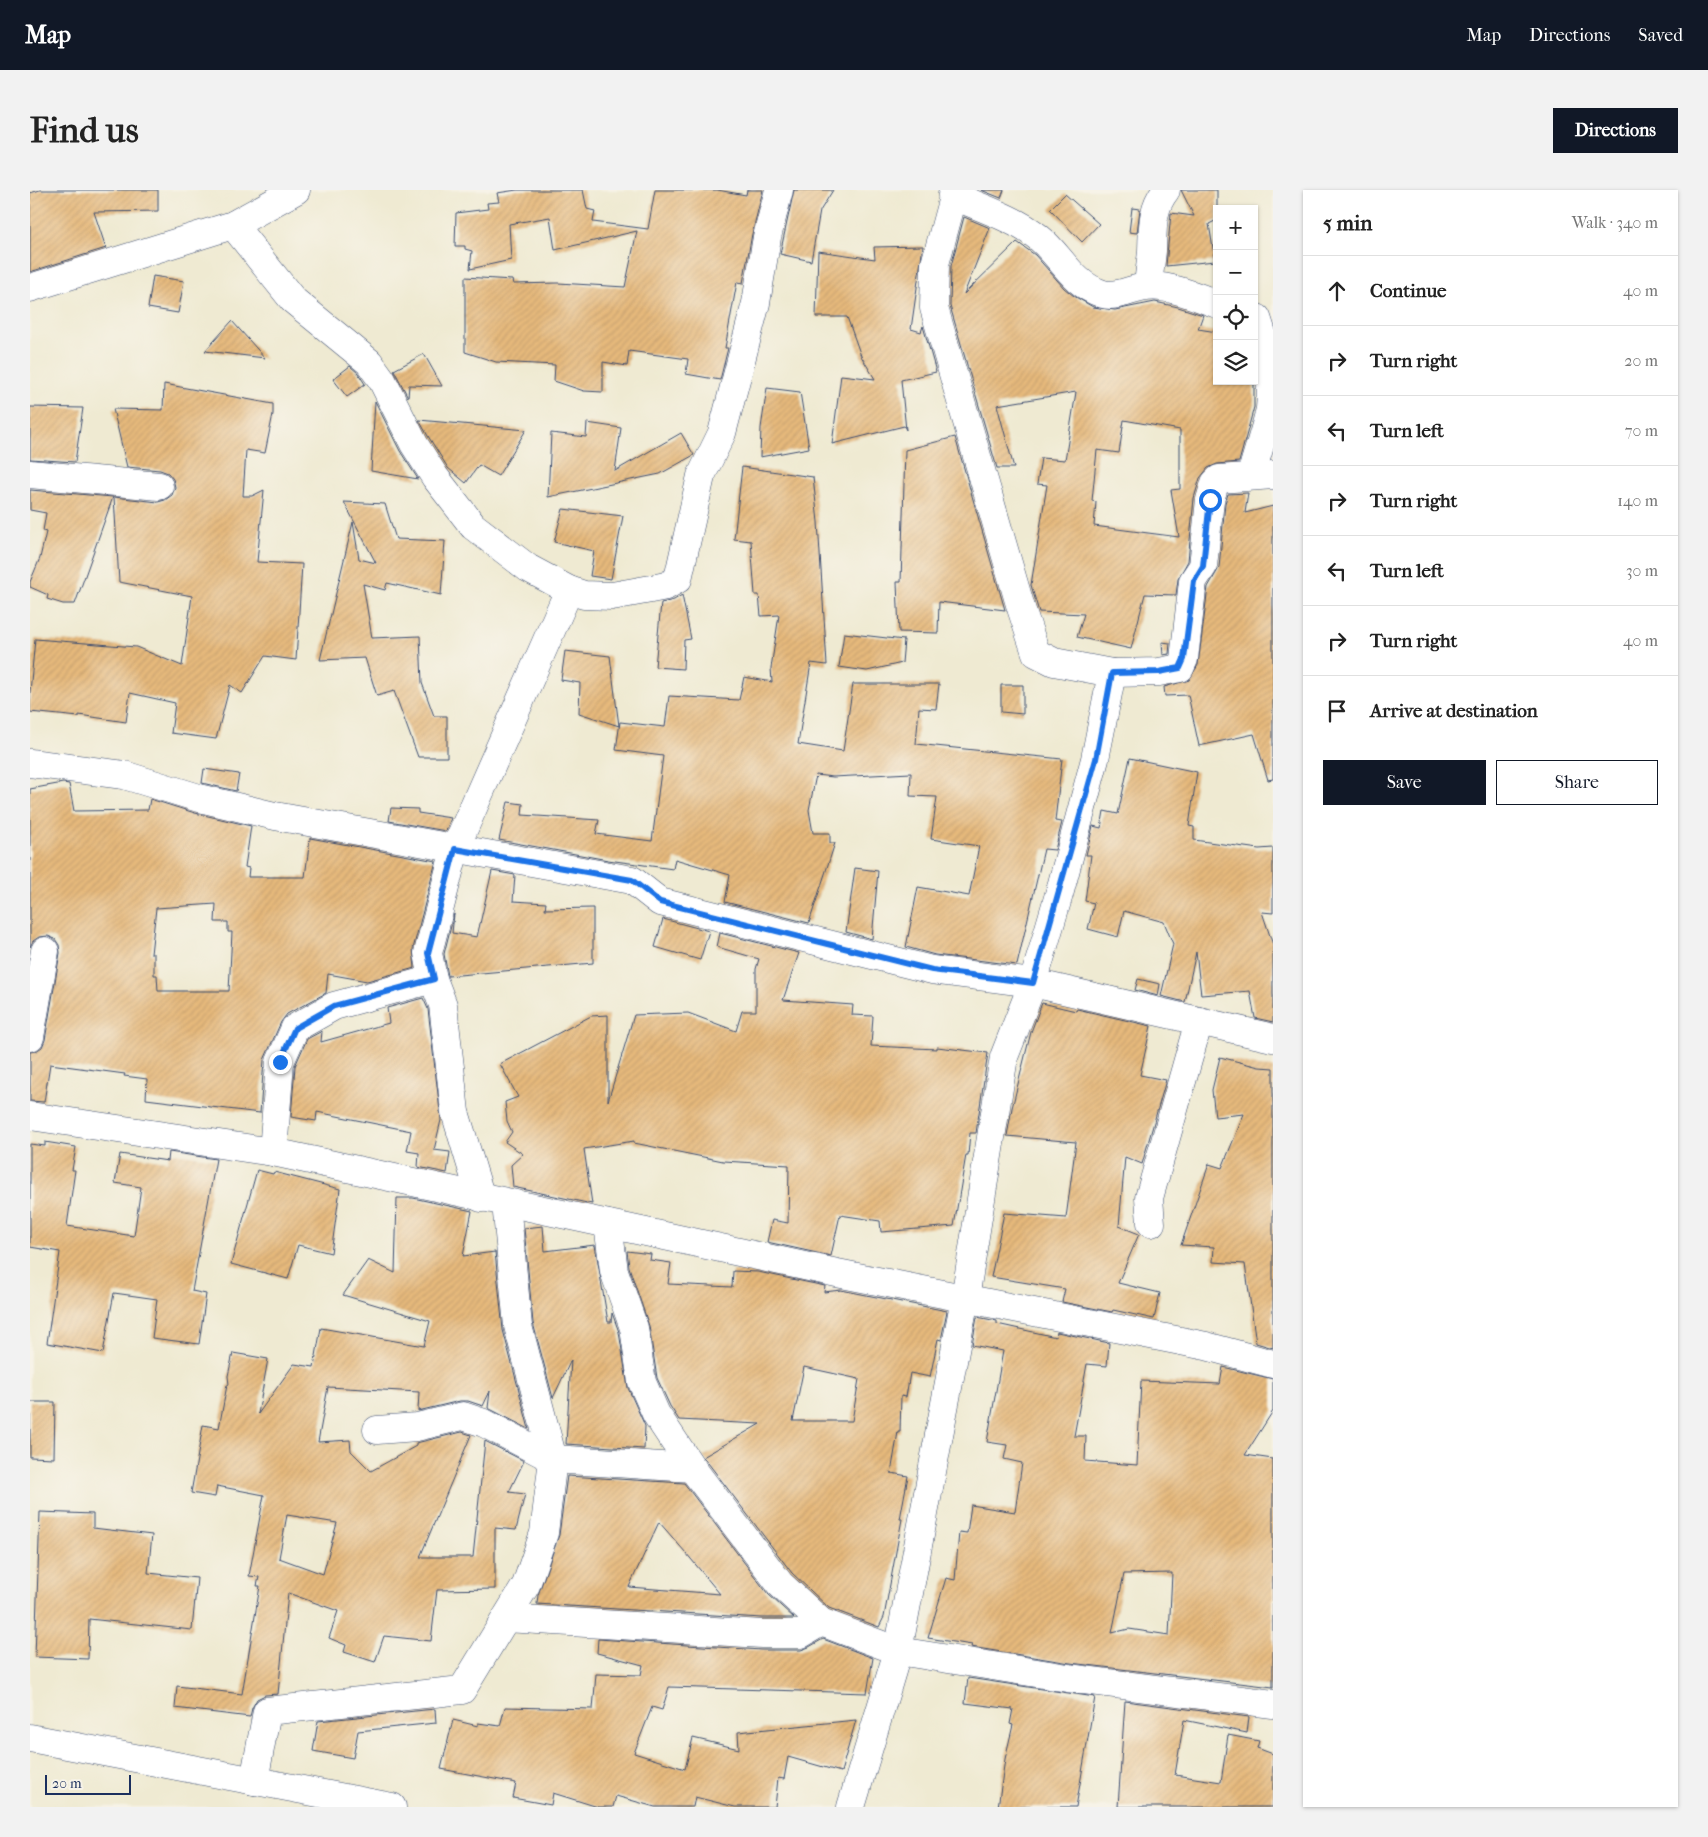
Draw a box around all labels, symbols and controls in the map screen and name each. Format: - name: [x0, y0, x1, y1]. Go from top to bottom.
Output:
- text: Map: [25, 21, 71, 49]
- text: Map: [1467, 25, 1501, 46]
- text: Directions: [1529, 25, 1610, 46]
- text: Saved: [1638, 25, 1683, 46]
- button: Directions: [1553, 108, 1678, 153]
- text: Find us: [30, 110, 139, 151]
- map controls: [1213, 205, 1258, 385]
- button: +: [1213, 205, 1258, 250]
- text: 5 min: [1323, 211, 1372, 235]
- text: Walk · 340 m: [1572, 213, 1658, 232]
- button: −: [1213, 250, 1258, 295]
- icon: ahead: [1323, 277, 1351, 305]
- text: Continue: [1370, 280, 1446, 302]
- text: 40 m: [1623, 281, 1658, 300]
- button: locate: [1213, 295, 1258, 340]
- button: layers: [1213, 340, 1258, 385]
- icon: right: [1323, 347, 1351, 375]
- text: Turn right: [1370, 350, 1457, 372]
- text: 20 m: [1624, 351, 1658, 370]
- icon: left: [1323, 417, 1351, 445]
- text: Turn left: [1370, 420, 1444, 442]
- text: 70 m: [1625, 421, 1658, 440]
- icon: right: [1323, 487, 1351, 515]
- route start: [1199, 489, 1222, 512]
- text: Turn right: [1370, 490, 1457, 512]
- text: 140 m: [1617, 491, 1658, 510]
- icon: left: [1323, 557, 1351, 585]
- text: Turn left: [1370, 560, 1444, 582]
- text: 30 m: [1626, 561, 1658, 580]
- icon: right: [1323, 627, 1351, 655]
- text: Turn right: [1370, 630, 1457, 652]
- text: 40 m: [1623, 631, 1658, 650]
- icon: arrive: [1323, 697, 1351, 725]
- text: Arrive at destination: [1370, 700, 1538, 722]
- button: Save: [1323, 760, 1486, 805]
- button: Share: [1496, 760, 1658, 805]
- route end: [269, 1051, 292, 1074]
- scale bar: [45, 1772, 131, 1795]
- text: 20 m: [52, 1775, 82, 1792]

